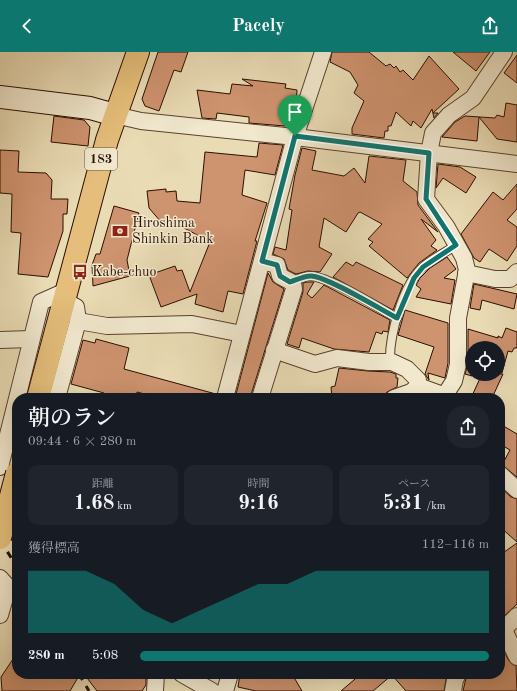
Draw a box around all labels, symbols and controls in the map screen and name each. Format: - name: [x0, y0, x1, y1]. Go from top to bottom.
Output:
- icon: back: [16, 15, 38, 37]
- icon: share: [479, 15, 501, 37]
- text: Pacely: [232, 17, 285, 35]
- pin: [278, 95, 312, 136]
- icon: arrive: [284, 101, 306, 123]
- road number: 183: [85, 148, 117, 170]
- place label: Hiroshima Shinkin Bank: [132, 216, 214, 246]
- bank icon: Hiroshima Shinkin Bank: [111, 222, 129, 240]
- bus stop icon: Kabe-chuo: [71, 263, 89, 281]
- place label: Kabe-chuo: [92, 265, 156, 279]
- map controls: [465, 341, 505, 381]
- button: locate: [465, 341, 505, 381]
- button: share: [447, 406, 489, 448]
- text: 朝のラン: [28, 408, 116, 430]
- text: 09:44 · 6 × 280 m: [28, 435, 136, 448]
- text: 距離: [92, 479, 114, 490]
- text: 時間: [247, 479, 269, 490]
- text: ペース: [398, 479, 430, 490]
- text: 1.68: [74, 494, 114, 514]
- text: 9:16: [238, 494, 279, 514]
- text: 5:31: [383, 494, 423, 514]
- text: km: [114, 501, 132, 512]
- text: /km: [423, 501, 446, 512]
- text: 112–116 m: [422, 538, 489, 551]
- text: 獲得標高: [28, 542, 80, 555]
- text: 280 m: [28, 649, 65, 662]
- text: 5:08: [92, 649, 118, 662]

